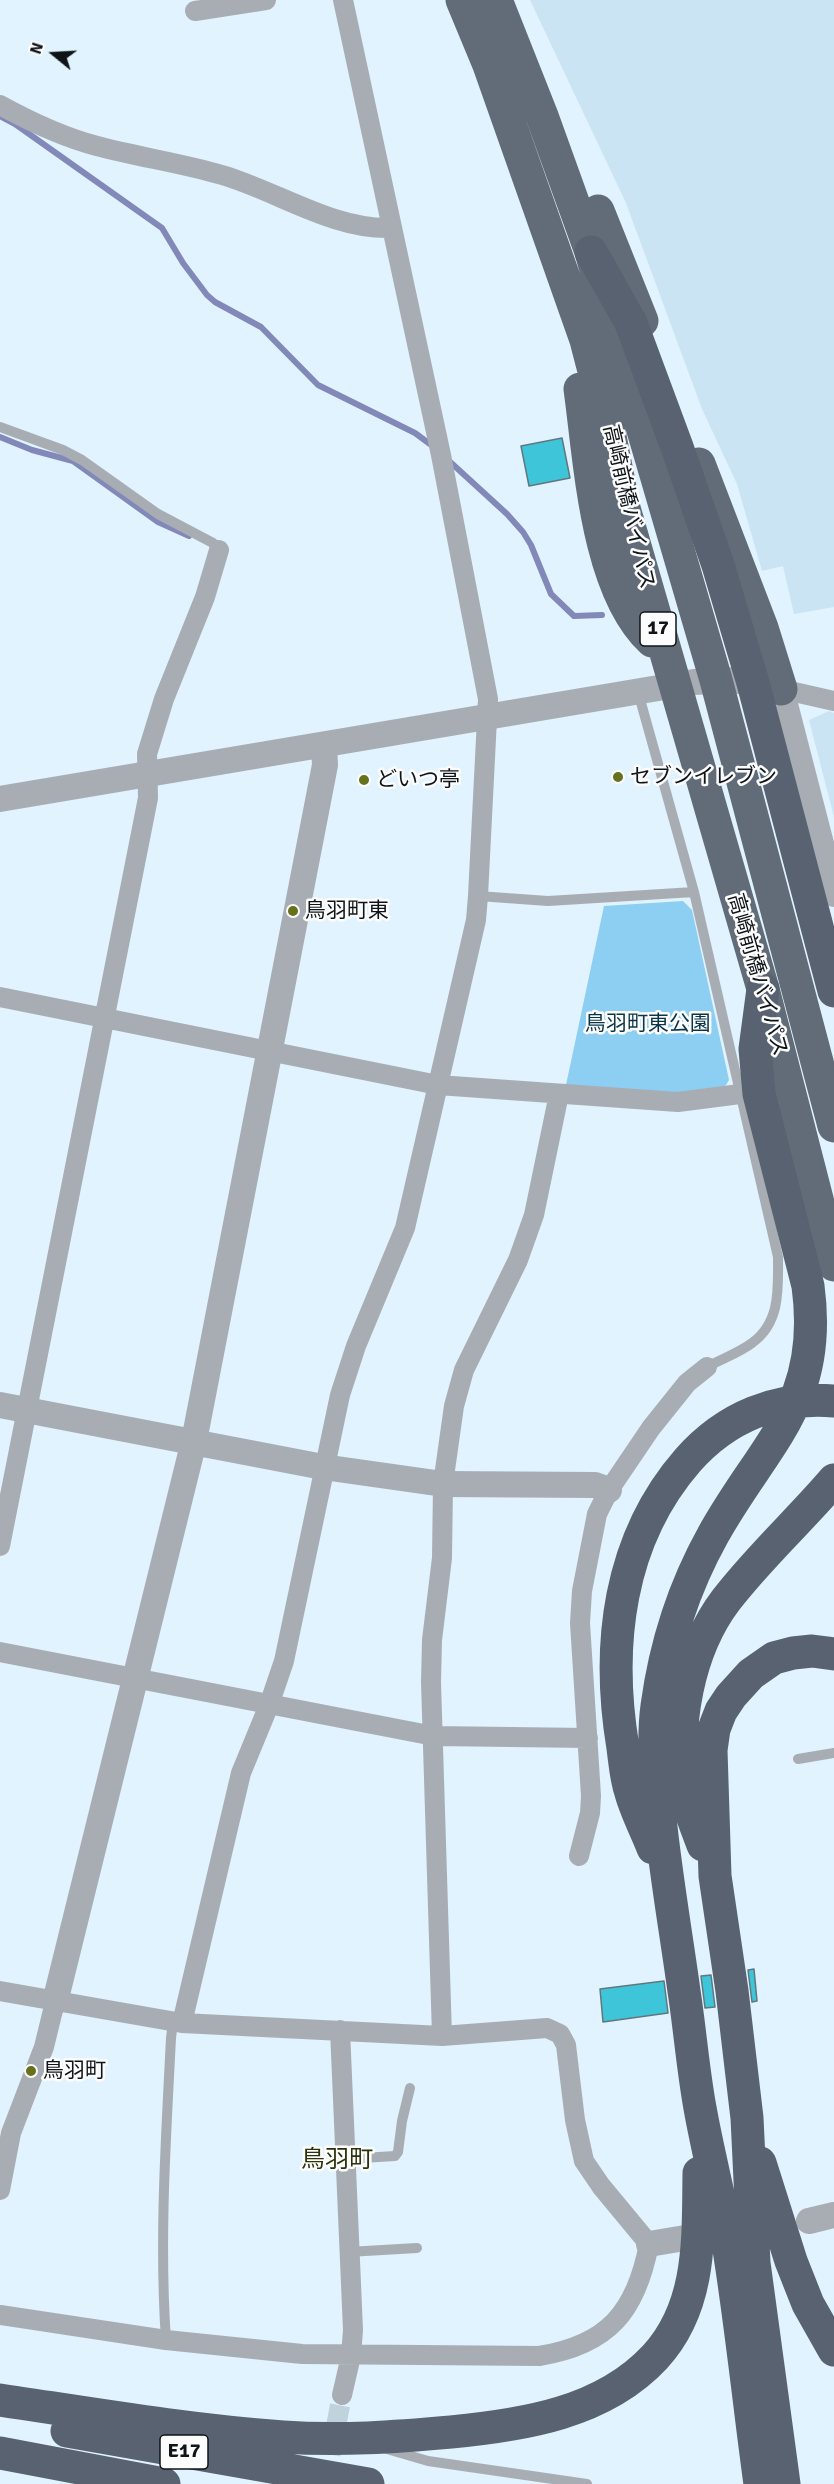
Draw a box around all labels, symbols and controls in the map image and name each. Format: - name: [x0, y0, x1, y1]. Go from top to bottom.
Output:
- north arrow: [24, 24, 84, 84]
- text: N: [26, 40, 48, 57]
- street label: 高崎前橋バイパス: [597, 422, 659, 592]
- road number: 17: [640, 612, 676, 646]
- place label: セブンイレブン: [630, 764, 777, 790]
- place label: どいつ亭: [376, 767, 460, 793]
- marker: セブンイレブン: [611, 770, 625, 784]
- marker: どいつ亭: [357, 773, 371, 787]
- street label: 高崎前橋バイパス: [722, 891, 792, 1059]
- place label: 鳥羽町東: [305, 898, 389, 924]
- marker: 鳥羽町東: [286, 904, 300, 918]
- park label: 鳥羽町東公園: [585, 1011, 711, 1037]
- place label: 鳥羽町: [43, 2058, 106, 2084]
- marker: 鳥羽町: [24, 2064, 38, 2078]
- district label: 鳥羽町: [301, 2147, 373, 2175]
- road number: E17: [160, 2435, 208, 2469]

